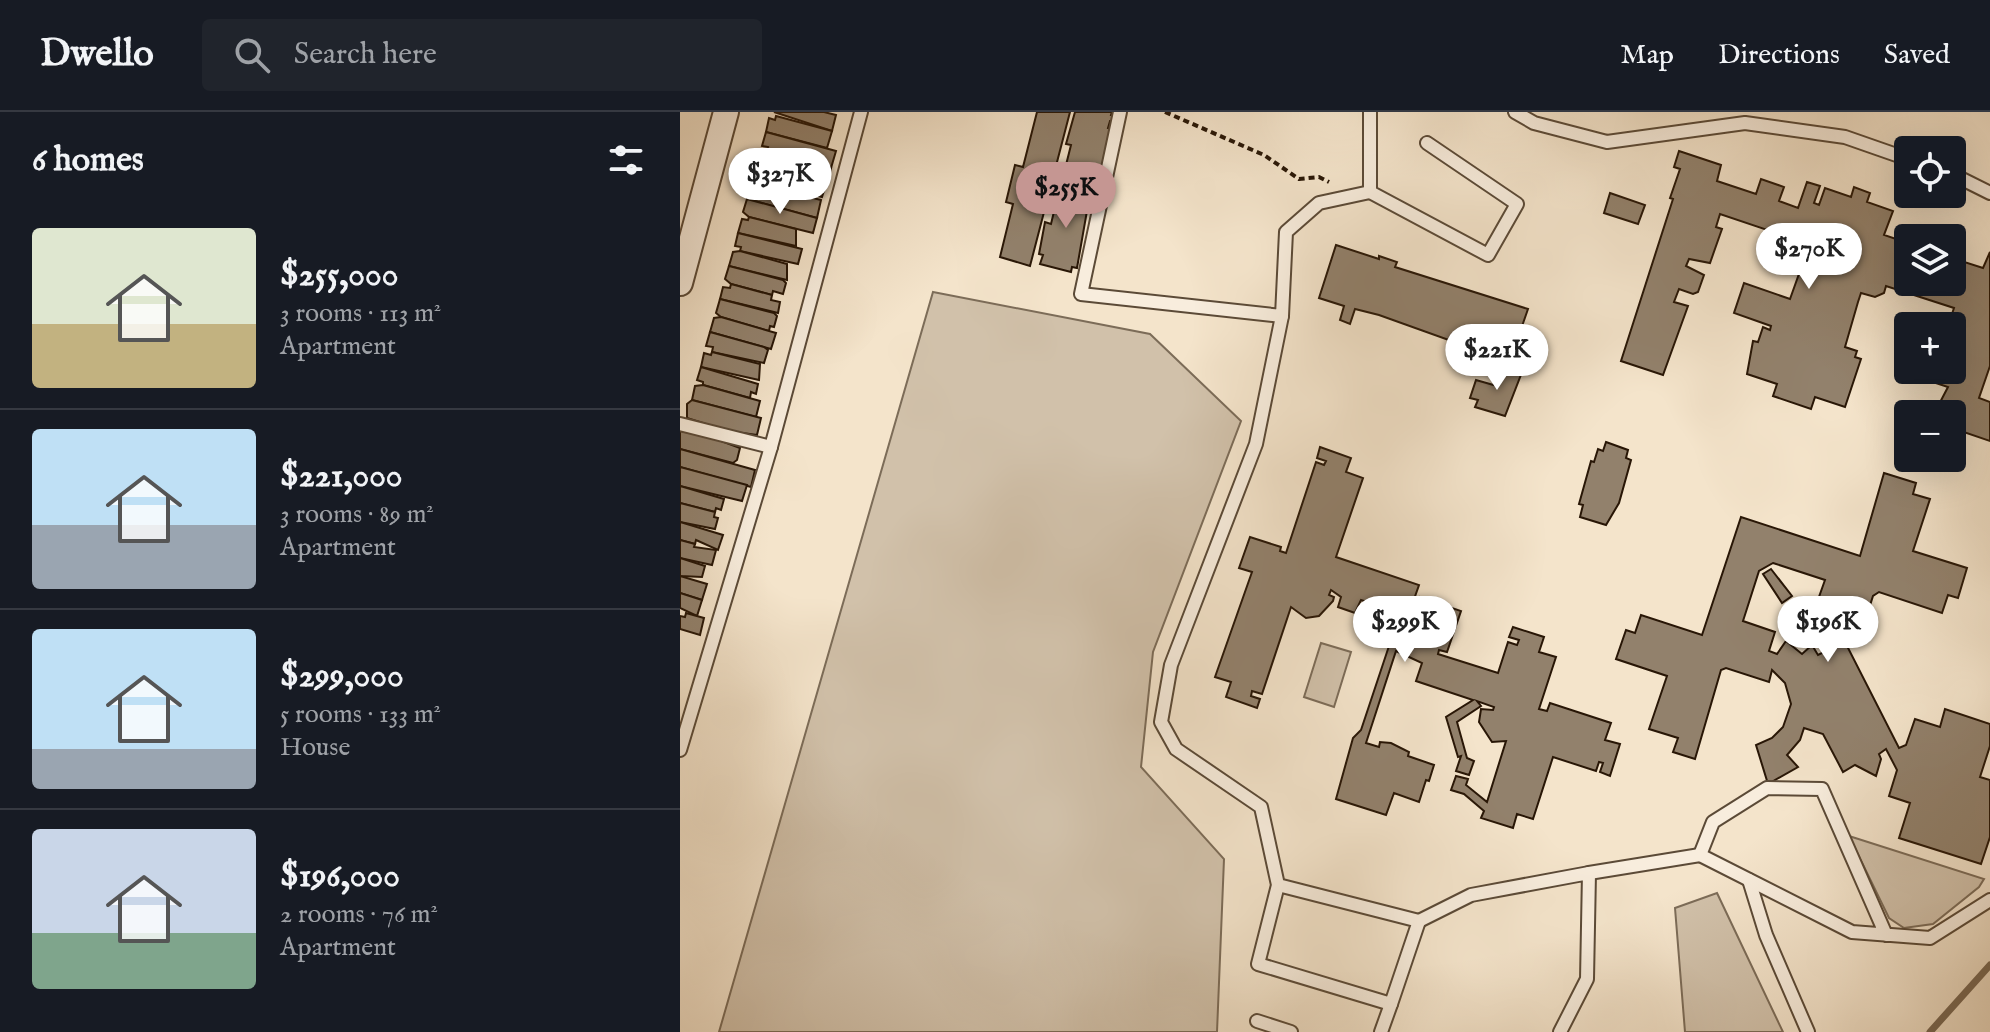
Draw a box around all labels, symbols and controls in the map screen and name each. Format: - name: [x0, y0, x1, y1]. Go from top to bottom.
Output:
- search box: [202, 19, 762, 91]
- text: Dwello: [40, 31, 154, 79]
- icon: search: [230, 33, 274, 77]
- text: Search here: [294, 36, 437, 74]
- text: Map: [1620, 38, 1674, 73]
- text: Directions: [1718, 38, 1840, 73]
- text: Saved: [1884, 38, 1950, 73]
- map controls: [1894, 136, 1966, 472]
- button: locate: [1894, 136, 1966, 208]
- icon: filters: [604, 138, 648, 182]
- text: 6 homes: [32, 139, 144, 182]
- pin: $327K: [724, 148, 836, 216]
- text: $327K: [747, 157, 813, 190]
- pin: $255K: [1010, 162, 1122, 230]
- text: $255K: [1034, 171, 1098, 204]
- pin: $270K: [1753, 223, 1865, 291]
- button: layers: [1894, 224, 1966, 296]
- text: $270K: [1774, 232, 1844, 265]
- text: $255,000: [280, 254, 398, 297]
- icon: home: [96, 260, 192, 356]
- text: 3 rooms · 113 m²: [280, 297, 441, 330]
- button: +: [1894, 312, 1966, 384]
- pin: $221K: [1441, 324, 1553, 392]
- text: Apartment: [280, 330, 396, 363]
- text: $221K: [1463, 333, 1531, 366]
- button: −: [1894, 400, 1966, 472]
- text: $221,000: [280, 455, 403, 498]
- icon: home: [96, 461, 192, 557]
- text: 3 rooms · 89 m²: [280, 498, 434, 531]
- text: Apartment: [280, 531, 396, 564]
- pin: $299K: [1349, 596, 1461, 664]
- pin: $196K: [1772, 596, 1884, 664]
- text: $299K: [1371, 605, 1439, 638]
- text: $196K: [1795, 605, 1861, 638]
- text: $299,000: [280, 655, 404, 698]
- icon: home: [96, 661, 192, 757]
- text: 5 rooms · 133 m²: [280, 698, 441, 731]
- text: House: [280, 731, 350, 764]
- text: $196,000: [280, 855, 400, 898]
- icon: home: [96, 861, 192, 957]
- text: 2 rooms · 76 m²: [280, 898, 438, 931]
- text: Apartment: [280, 931, 396, 964]

